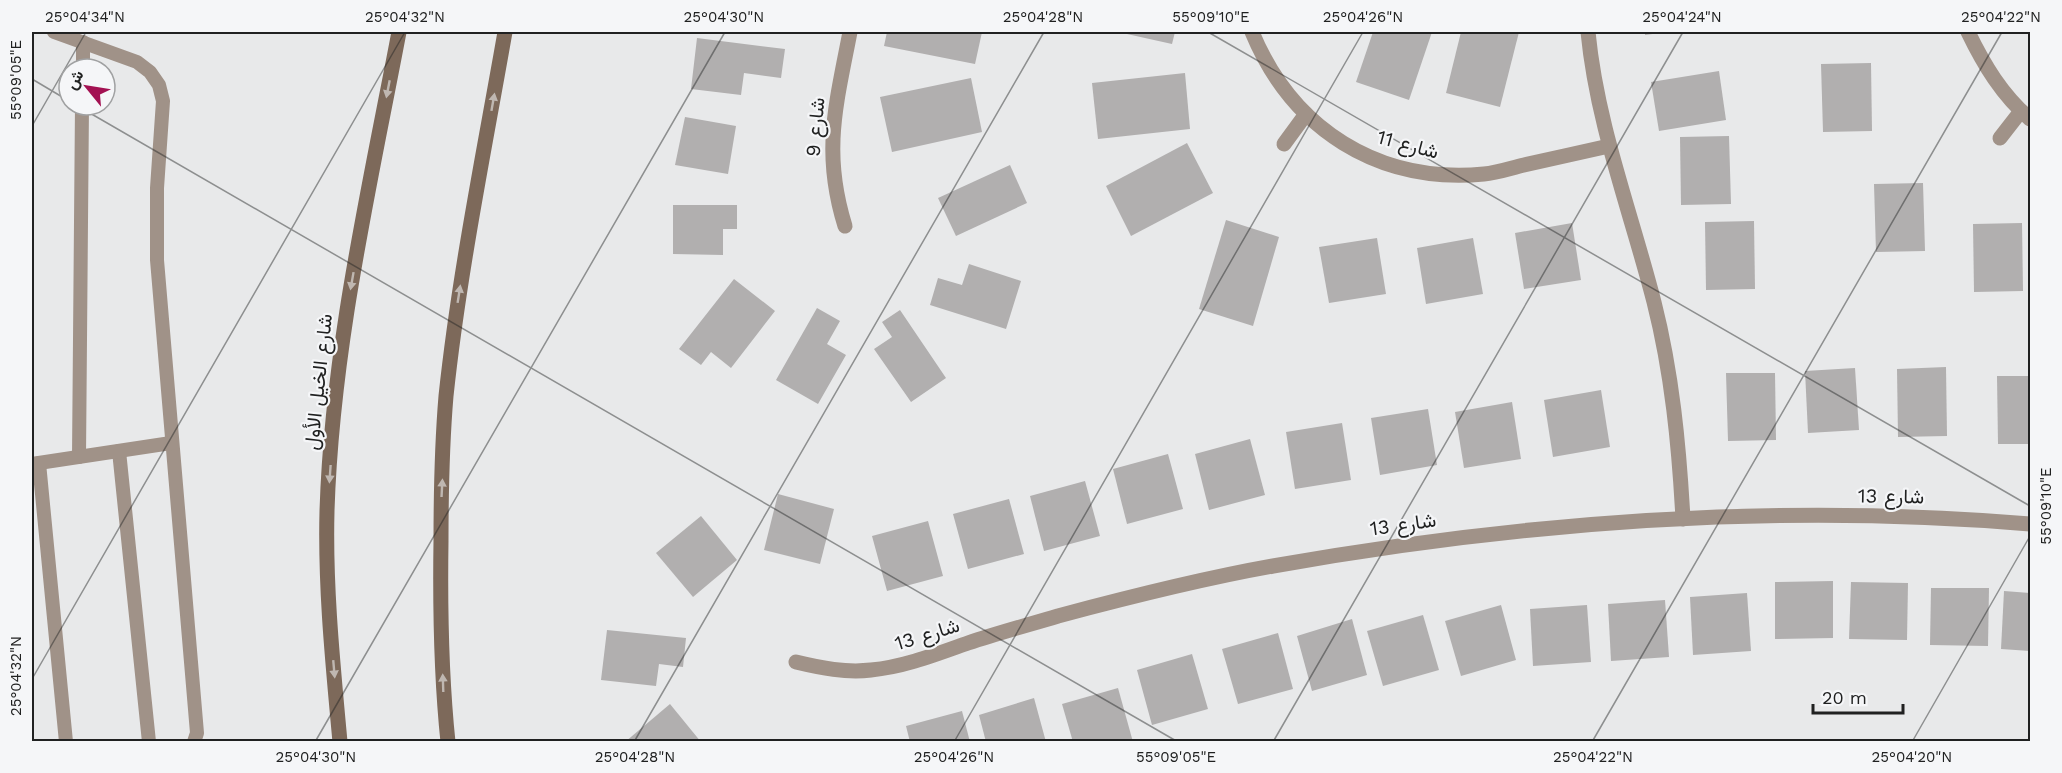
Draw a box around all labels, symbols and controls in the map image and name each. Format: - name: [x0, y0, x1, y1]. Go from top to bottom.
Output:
- text: 25°04'34"N: [45, 8, 125, 26]
- text: 25°04'32"N: [365, 8, 445, 26]
- text: 25°04'30"N: [684, 8, 764, 26]
- text: 25°04'28"N: [1003, 8, 1083, 26]
- text: 55°09'10"E: [1172, 8, 1250, 26]
- text: 25°04'26"N: [1323, 8, 1403, 26]
- text: 25°04'24"N: [1642, 8, 1722, 26]
- text: 25°04'22"N: [1961, 8, 2041, 26]
- text: 55°09'05"E: [7, 40, 25, 120]
- north arrow: [57, 57, 117, 117]
- text: ش: [61, 67, 87, 93]
- one-way arrow: [383, 80, 392, 99]
- one-way arrow: [488, 93, 497, 112]
- street label: شارع 9: [800, 96, 832, 158]
- street label: شارع 11: [1374, 124, 1441, 166]
- one-way arrow: [348, 271, 357, 290]
- one-way arrow: [455, 285, 464, 304]
- street label: شارع الخيل الأول: [299, 313, 339, 452]
- one-way arrow: [325, 465, 334, 484]
- text: 55°09'10"E: [2037, 467, 2055, 545]
- one-way arrow: [437, 479, 446, 498]
- street label: شارع 13: [1858, 483, 1924, 511]
- street label: شارع 13: [1368, 507, 1438, 542]
- street label: شارع 13: [892, 613, 963, 657]
- text: 25°04'32"N: [7, 636, 25, 716]
- one-way arrow: [329, 659, 339, 678]
- one-way arrow: [438, 674, 448, 693]
- scale bar: [1813, 677, 1903, 715]
- text: 20 m: [1822, 687, 1867, 708]
- text: 25°04'30"N: [276, 748, 356, 766]
- text: 25°04'28"N: [595, 748, 675, 766]
- text: 25°04'26"N: [914, 748, 994, 766]
- text: 55°09'05"E: [1136, 748, 1216, 766]
- text: 25°04'22"N: [1553, 748, 1633, 766]
- text: 25°04'20"N: [1872, 748, 1952, 766]

